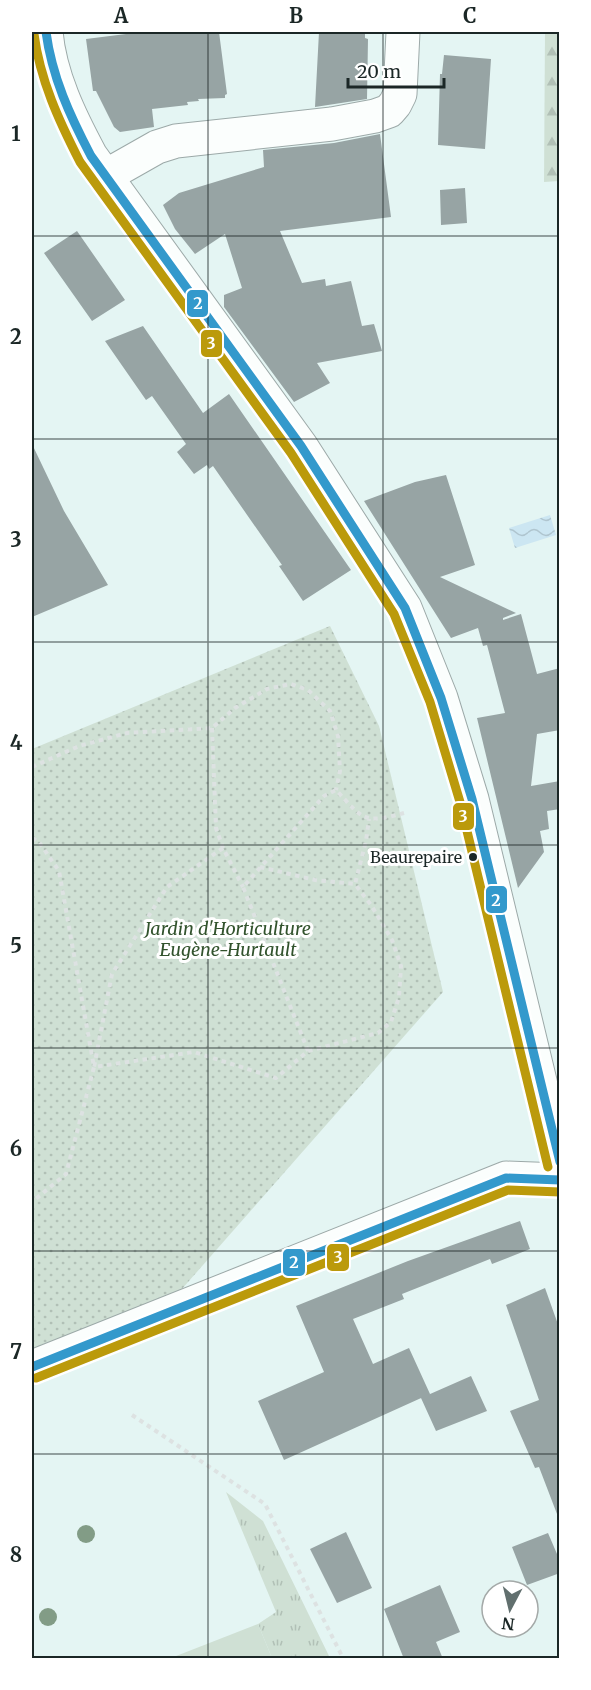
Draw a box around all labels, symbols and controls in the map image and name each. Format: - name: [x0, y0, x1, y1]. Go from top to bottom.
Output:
- text: A: [113, 3, 129, 28]
- text: B: [289, 3, 303, 28]
- text: C: [463, 3, 477, 28]
- scale bar: [348, 51, 444, 89]
- text: 20 m: [357, 60, 401, 83]
- text: 1: [11, 121, 21, 146]
- line badge: 2: [186, 289, 209, 318]
- text: 2: [193, 293, 203, 313]
- text: 2: [10, 324, 22, 349]
- line badge: 3: [200, 329, 223, 358]
- text: 3: [206, 333, 216, 353]
- text: 3: [10, 527, 22, 552]
- text: 4: [10, 730, 23, 755]
- line badge: 3: [452, 802, 475, 831]
- text: 3: [458, 806, 468, 826]
- place label: Beaurepaire: [370, 847, 462, 867]
- marker: Beaurepaire: [467, 851, 479, 863]
- line badge: 2: [485, 885, 508, 914]
- text: 2: [491, 890, 501, 910]
- park label: Jardin d'Horticulture Eugène-Hurtault: [143, 917, 311, 961]
- text: 5: [10, 933, 22, 958]
- text: 6: [10, 1136, 22, 1161]
- line badge: 3: [326, 1243, 350, 1272]
- text: 3: [333, 1247, 343, 1267]
- line badge: 2: [282, 1248, 306, 1277]
- text: 2: [289, 1252, 299, 1272]
- text: 7: [10, 1339, 22, 1364]
- text: 8: [10, 1542, 22, 1567]
- north arrow: [480, 1579, 540, 1639]
- text: N: [500, 1613, 516, 1635]

